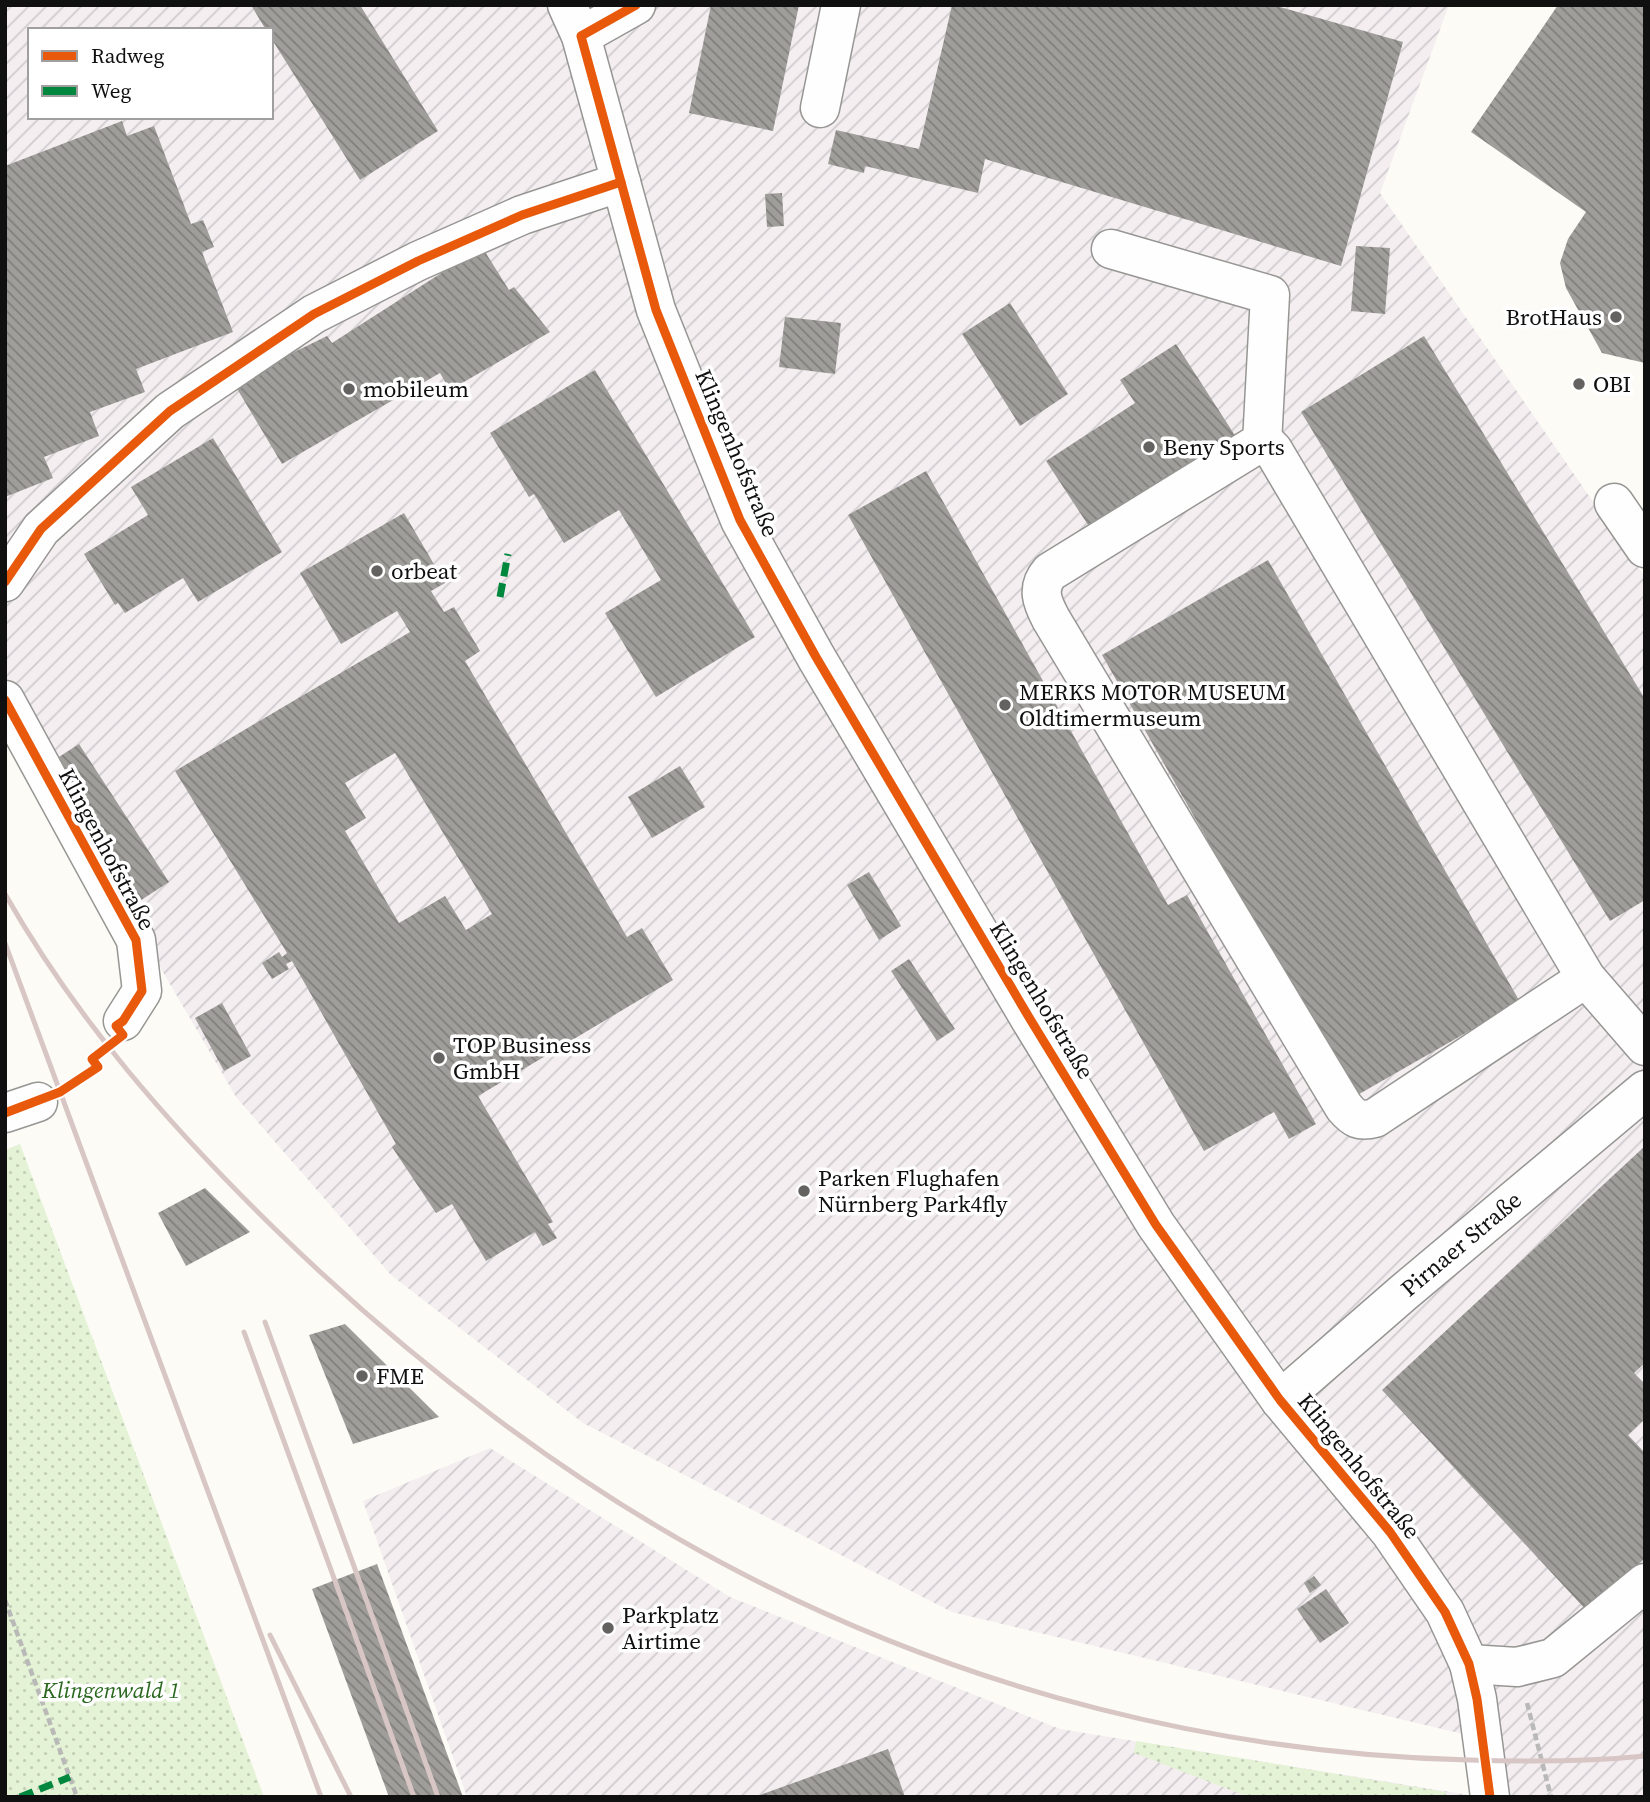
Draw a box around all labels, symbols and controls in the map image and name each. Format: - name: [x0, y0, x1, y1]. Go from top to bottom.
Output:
- legend: [28, 28, 273, 119]
- text: Radweg: [91, 41, 164, 70]
- text: Weg: [91, 76, 131, 105]
- place label: BrotHaus: [1505, 301, 1602, 333]
- marker: BrotHaus: [1608, 309, 1624, 325]
- street label: Klingenhofstraße: [687, 364, 787, 542]
- place label: OBI: [1593, 368, 1631, 400]
- place label: mobileum: [363, 373, 469, 405]
- marker: OBI: [1571, 376, 1587, 392]
- marker: mobileum: [341, 381, 357, 397]
- place label: Beny Sports: [1163, 431, 1285, 463]
- marker: Beny Sports: [1141, 439, 1157, 455]
- place label: orbeat: [391, 555, 458, 587]
- marker: orbeat: [369, 563, 385, 579]
- place label: MERKS MOTOR MUSEUM Oldtimermuseum: [1019, 676, 1286, 734]
- marker: MERKS MOTOR MUSEUM Oldtimermuseum: [997, 697, 1013, 713]
- street label: Klingenhofstraße: [51, 762, 163, 936]
- street label: Klingenhofstraße: [982, 915, 1102, 1085]
- place label: TOP Business GmbH: [453, 1029, 591, 1087]
- marker: TOP Business GmbH: [431, 1050, 447, 1066]
- place label: Parken Flughafen Nürnberg Park4fly: [818, 1162, 1008, 1220]
- marker: Parken Flughafen Nürnberg Park4fly: [796, 1183, 812, 1199]
- street label: Pirnaer Straße: [1394, 1184, 1528, 1304]
- place label: FME: [376, 1360, 424, 1392]
- marker: FME: [354, 1368, 370, 1384]
- street label: Klingenhofstraße: [1290, 1386, 1428, 1546]
- place label: Parkplatz Airtime: [622, 1599, 718, 1657]
- marker: Parkplatz Airtime: [600, 1620, 616, 1636]
- park label: Klingenwald 1: [41, 1674, 180, 1706]

